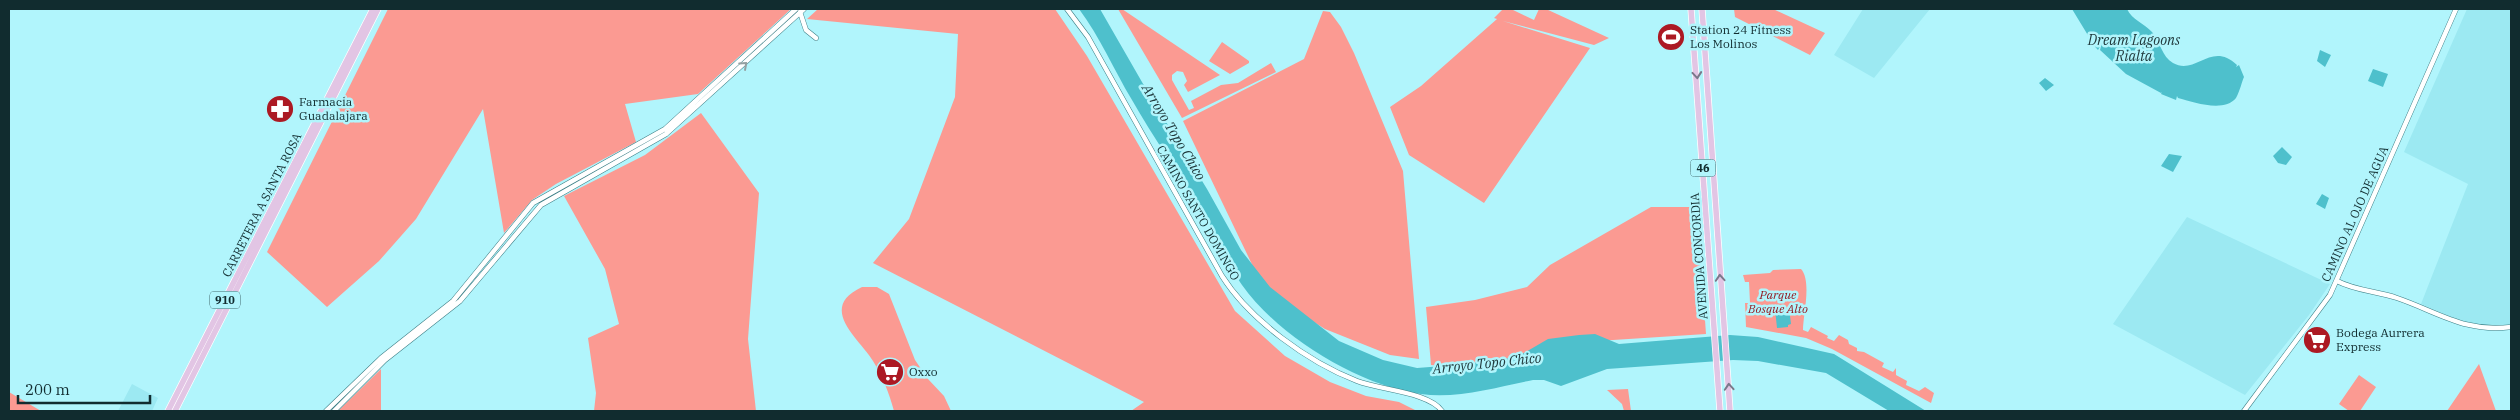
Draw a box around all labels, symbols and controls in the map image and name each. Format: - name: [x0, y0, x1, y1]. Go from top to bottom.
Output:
- sports icon: Station 24 Fitness Los Molinos: [1656, 22, 1686, 52]
- place label: Station 24 Fitness Los Molinos: [1690, 22, 1791, 51]
- water label: Dream Lagoons Rialta: [2087, 31, 2181, 65]
- one-way arrow: [738, 62, 747, 71]
- one-way arrow: [1691, 71, 1702, 79]
- water label: Arroyo Topo Chico: [1138, 80, 1210, 184]
- pharmacy icon: Farmacia Guadalajara: [265, 94, 295, 124]
- place label: Farmacia Guadalajara: [299, 94, 368, 123]
- street label: CARRETERA A SANTA ROSA: [219, 130, 305, 279]
- street label: CAMINO SANTO DOMINGO: [1154, 143, 1243, 283]
- street label: CAMINO AL OJO DE AGUA: [2318, 143, 2392, 284]
- road number: 46: [1690, 160, 1716, 177]
- street label: AVENIDA CONCORDIA: [1687, 192, 1710, 320]
- one-way arrow: [1715, 273, 1726, 281]
- park label: Parque Bosque Alto: [1747, 287, 1808, 316]
- road number: 910: [210, 292, 240, 308]
- supermarket icon: Bodega Aurrera Express: [2302, 325, 2332, 355]
- place label: Bodega Aurrera Express: [2336, 325, 2425, 354]
- water label: Arroyo Topo Chico: [1431, 348, 1542, 378]
- supermarket icon: Oxxo: [875, 357, 905, 387]
- place label: Oxxo: [909, 364, 938, 379]
- scale bar: [18, 372, 150, 404]
- text: 200 m: [25, 380, 70, 399]
- one-way arrow: [1723, 383, 1734, 391]

